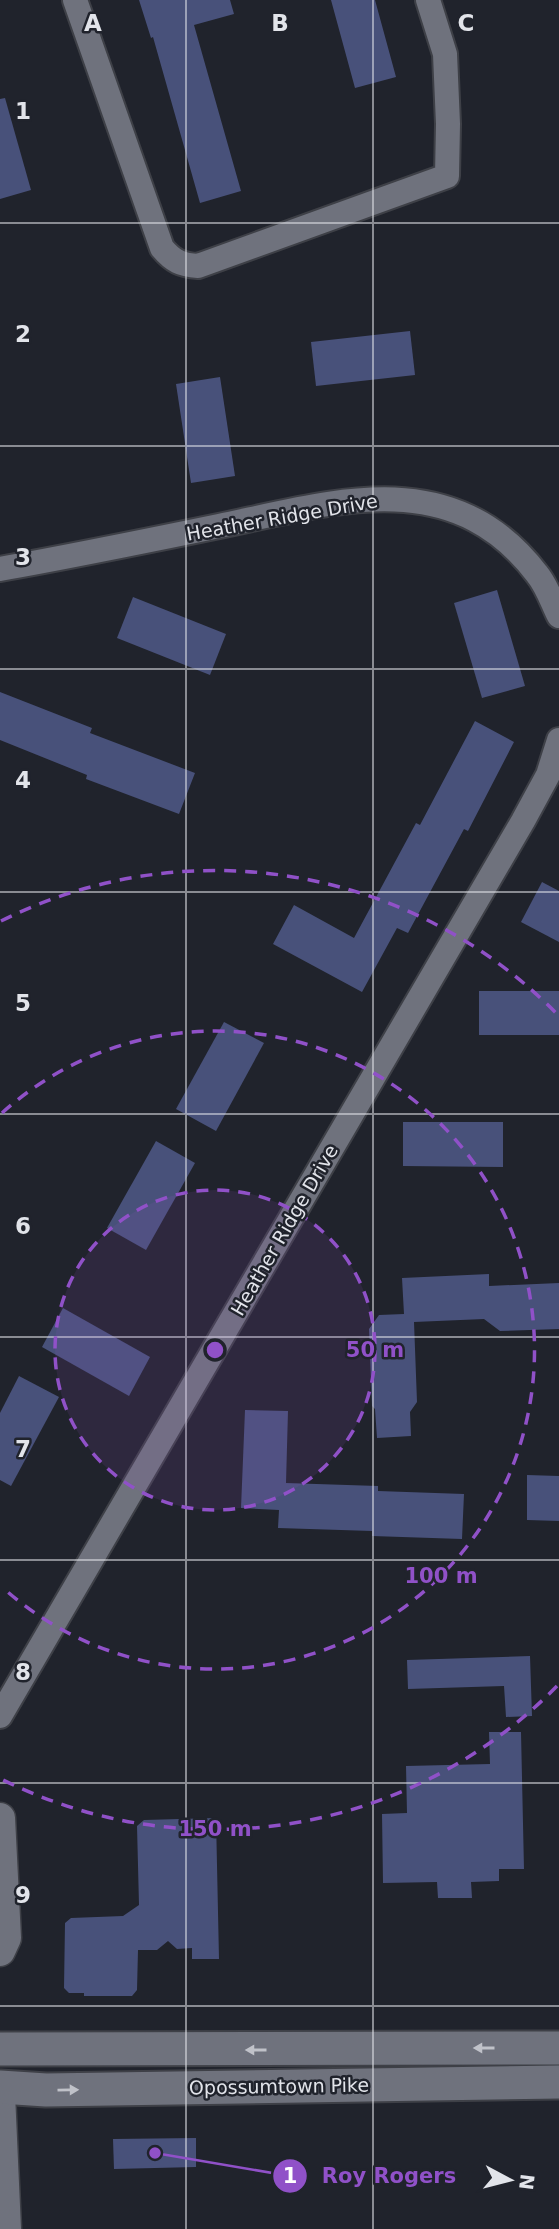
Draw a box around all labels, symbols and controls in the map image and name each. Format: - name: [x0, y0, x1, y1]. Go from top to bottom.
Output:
- text: A: [84, 10, 102, 36]
- text: B: [271, 10, 289, 36]
- text: C: [458, 10, 474, 36]
- text: 1: [15, 98, 31, 124]
- text: 2: [15, 321, 31, 347]
- street label: Heather Ridge Drive: [185, 489, 379, 545]
- text: 3: [15, 544, 31, 570]
- text: 4: [15, 767, 31, 793]
- text: 5: [15, 990, 31, 1016]
- street label: Heather Ridge Drive: [226, 1141, 342, 1319]
- text: 6: [15, 1213, 31, 1239]
- centre of rings: [203, 1338, 227, 1362]
- text: 50 m: [346, 1338, 404, 1362]
- text: 7: [15, 1436, 31, 1462]
- text: 100 m: [404, 1564, 478, 1588]
- text: 8: [15, 1659, 31, 1685]
- text: 150 m: [178, 1817, 252, 1841]
- text: 9: [15, 1882, 31, 1908]
- one-way arrow: [473, 2042, 495, 2054]
- one-way arrow: [245, 2044, 267, 2056]
- street label: Opossumtown Pike: [189, 2073, 369, 2099]
- one-way arrow: [57, 2084, 79, 2096]
- north arrow: [475, 2145, 545, 2215]
- callout: Roy Rogers: [273, 2155, 470, 2197]
- text: 1: [283, 2164, 297, 2188]
- text: Roy Rogers: [322, 2164, 456, 2188]
- text: N: [515, 2173, 539, 2191]

